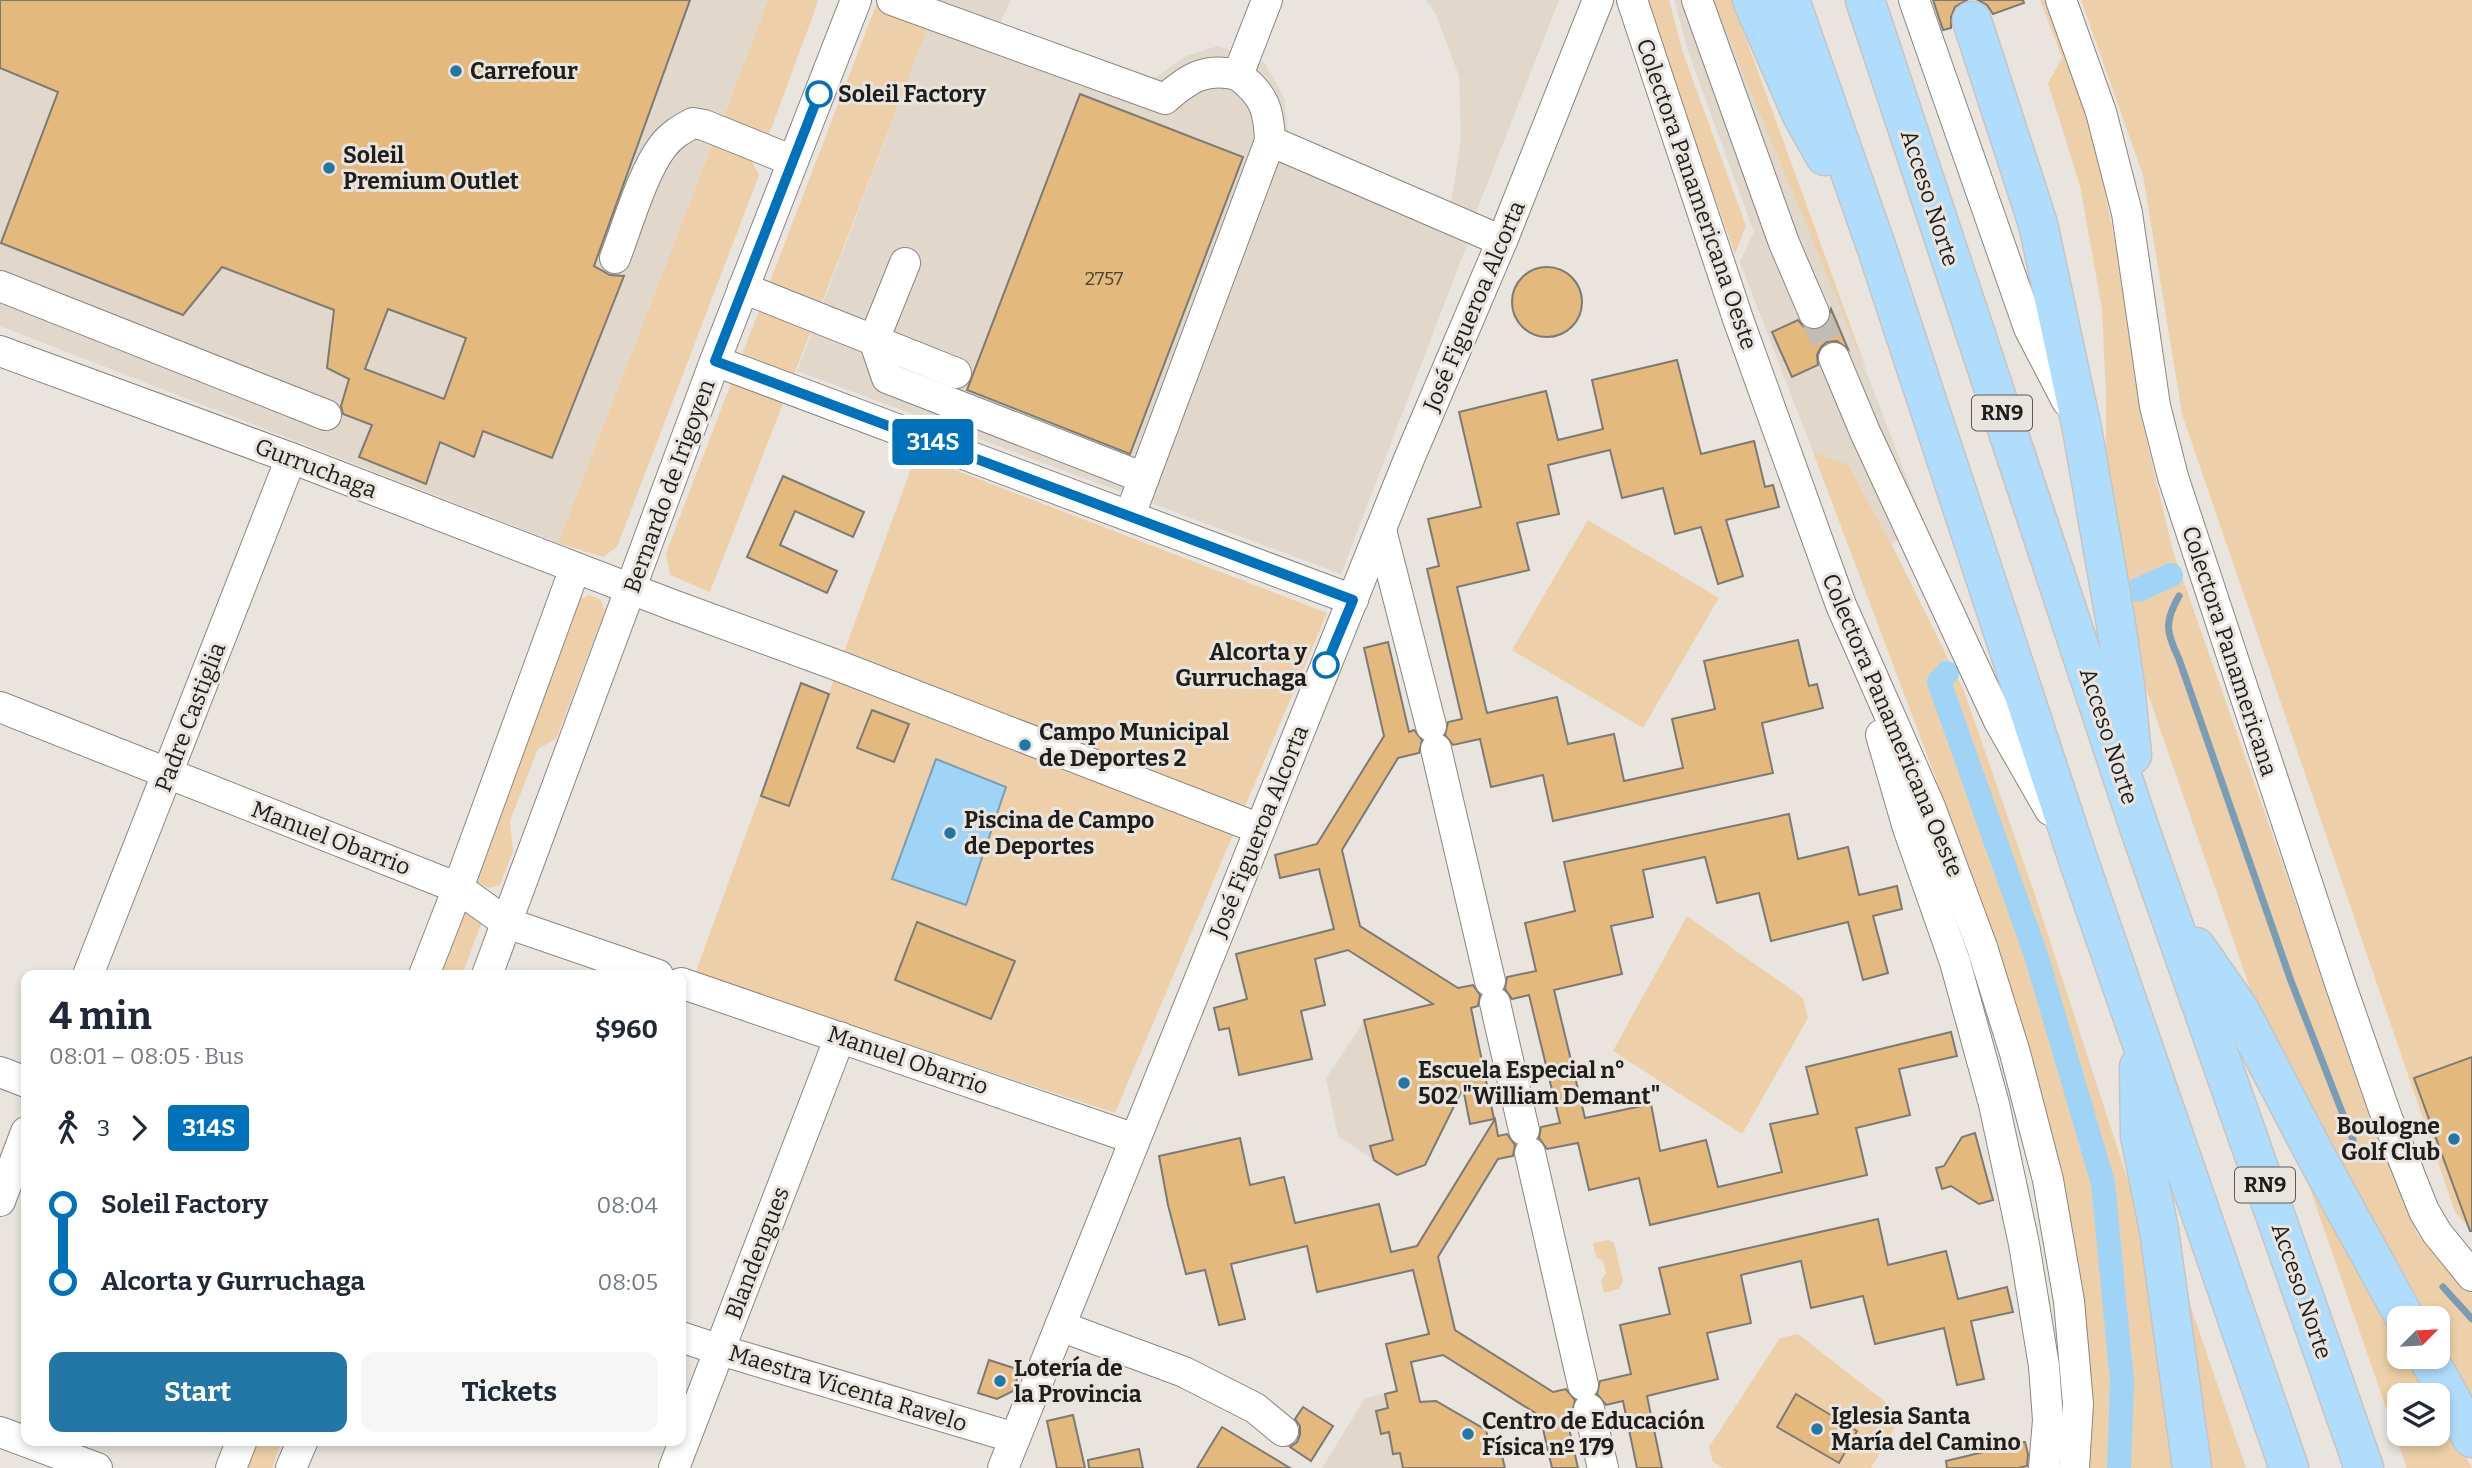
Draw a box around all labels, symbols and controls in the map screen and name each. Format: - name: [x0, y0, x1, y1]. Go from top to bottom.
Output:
- street label: Colectora Panamericana Oeste: [1631, 35, 1763, 353]
- place label: Carrefour: [470, 57, 578, 85]
- marker: Carrefour: [448, 63, 464, 79]
- place label: Soleil Factory: [838, 80, 986, 108]
- marker: Soleil Factory: [806, 81, 832, 107]
- street label: Acceso Norte: [1895, 126, 1965, 270]
- place label: Soleil Premium Outlet: [343, 141, 519, 195]
- marker: Soleil Premium Outlet: [321, 160, 337, 176]
- street label: José Figueroa Alcorta: [1417, 196, 1531, 416]
- house number: 2757: [1085, 267, 1124, 290]
- street label: Bernardo de Irigoyen: [617, 375, 721, 597]
- road number: RN9: [1972, 396, 2032, 430]
- line badge: 314S: [884, 419, 982, 465]
- text: 314S: [906, 428, 960, 456]
- street label: Gurruchaga: [251, 432, 381, 504]
- street label: Colectora Panamericana: [2176, 522, 2284, 780]
- street label: Colectora Panamericana Oeste: [1816, 569, 1970, 881]
- street label: Padre Castiglia: [149, 638, 231, 796]
- place label: Alcorta y Gurruchaga: [1175, 638, 1307, 692]
- marker: Alcorta y Gurruchaga: [1313, 652, 1339, 678]
- street label: Acceso Norte: [2074, 664, 2144, 808]
- place label: Campo Municipal de Deportes 2: [1039, 718, 1229, 772]
- street label: José Figueroa Alcorta: [1203, 721, 1314, 942]
- marker: Campo Municipal de Deportes 2: [1017, 737, 1033, 753]
- street label: Manuel Obarrio: [248, 795, 414, 881]
- place label: Piscina de Campo de Deportes: [964, 806, 1154, 860]
- marker: Piscina de Campo de Deportes: [942, 825, 958, 841]
- text: 4 min: [49, 993, 152, 1039]
- text: $960: [595, 1014, 658, 1045]
- street label: Manuel Obarrio: [824, 1019, 992, 1101]
- text: 08:01 – 08:05 · Bus: [49, 1042, 244, 1070]
- place label: Escuela Especial n° 502 "William Demant": [1418, 1056, 1660, 1110]
- marker: Escuela Especial n° 502 "William Demant": [1396, 1075, 1412, 1091]
- icon: walk: [49, 1109, 87, 1147]
- icon: forward: [120, 1109, 158, 1147]
- place label: Boulogne Golf Club: [2337, 1112, 2440, 1166]
- text: 3: [97, 1114, 110, 1142]
- text: 314S: [182, 1114, 235, 1142]
- marker: Boulogne Golf Club: [2446, 1131, 2462, 1147]
- road number: RN9: [2235, 1168, 2295, 1202]
- street label: Blandengues: [719, 1183, 795, 1323]
- text: Soleil Factory: [101, 1189, 268, 1220]
- text: 08:04: [596, 1191, 658, 1219]
- street label: Acceso Norte: [2266, 1219, 2338, 1363]
- text: Alcorta y Gurruchaga: [101, 1266, 365, 1297]
- text: 08:05: [598, 1268, 658, 1296]
- north arrow: [2387, 1306, 2450, 1368]
- map controls: [2387, 1306, 2450, 1446]
- street label: Maestra Vicenta Ravelo: [725, 1338, 971, 1438]
- button: Start: [49, 1352, 347, 1432]
- button: Tickets: [361, 1352, 658, 1432]
- place label: Lotería de la Provincia: [1014, 1354, 1142, 1408]
- marker: Lotería de la Provincia: [992, 1373, 1008, 1389]
- button: layers: [2387, 1383, 2450, 1446]
- place label: Iglesia Santa María del Camino: [1831, 1402, 2021, 1456]
- place label: Centro de Educación Física nº 179: [1482, 1407, 1705, 1461]
- marker: Iglesia Santa María del Camino: [1809, 1421, 1825, 1437]
- marker: Centro de Educación Física nº 179: [1460, 1426, 1476, 1442]

